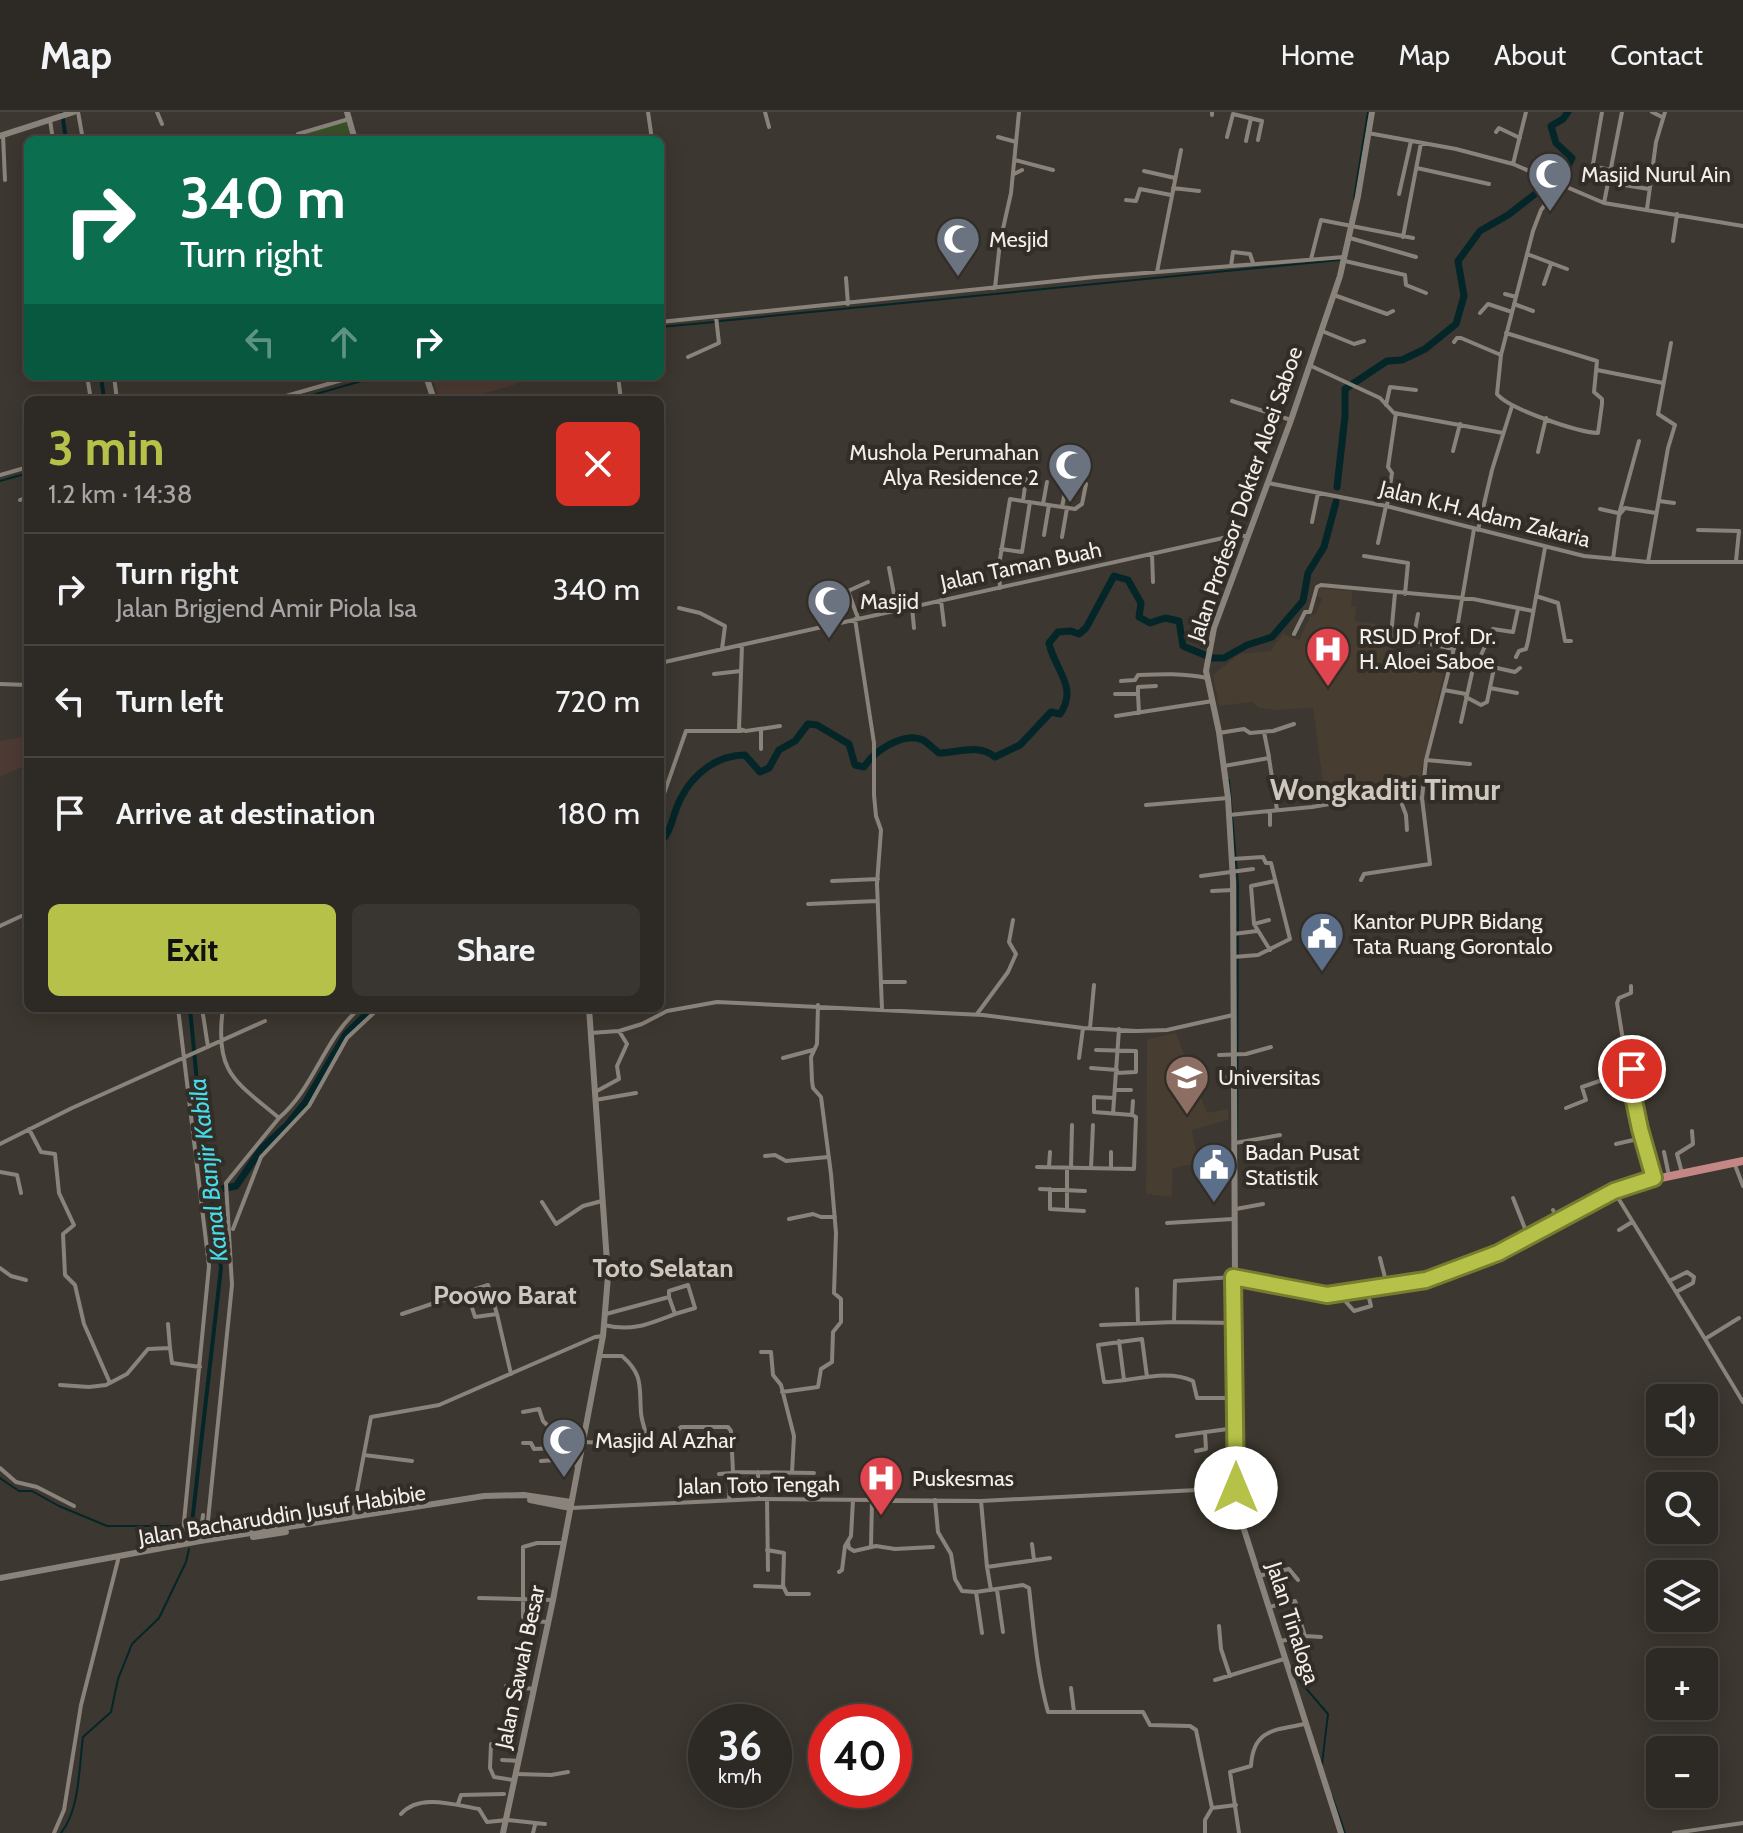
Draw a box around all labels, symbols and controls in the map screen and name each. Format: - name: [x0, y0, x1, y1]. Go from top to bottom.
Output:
- text: Map: [40, 32, 112, 79]
- text: Home: [1281, 38, 1354, 72]
- text: Map: [1398, 38, 1450, 72]
- text: About: [1494, 38, 1566, 72]
- text: Contact: [1610, 38, 1703, 72]
- mosque icon: Masjid Nurul Ain: [1526, 150, 1574, 213]
- place label: Masjid Nurul Ain: [1581, 161, 1731, 188]
- text: 340 m: [180, 164, 346, 232]
- icon: right: [48, 168, 152, 272]
- mosque icon: Mesjid: [934, 215, 982, 278]
- place label: Mesjid: [989, 226, 1049, 253]
- text: Turn right: [180, 232, 323, 276]
- icon: left: [238, 320, 282, 364]
- icon: ahead: [322, 320, 366, 364]
- icon: right: [406, 320, 450, 364]
- street label: Jalan Profesor Dokter Aloei Saboe: [1181, 343, 1308, 646]
- text: 3 min: [48, 419, 164, 477]
- button: close: [556, 422, 640, 506]
- place label: Mushola Perumahan Alya Residence 2: [849, 439, 1039, 491]
- mosque icon: Mushola Perumahan Alya Residence 2: [1046, 441, 1094, 504]
- street label: Jalan K.H. Adam Zakaria: [1376, 474, 1594, 553]
- text: 1.2 km · 14:38: [48, 478, 192, 510]
- street label: Jalan Taman Buah: [937, 536, 1104, 596]
- text: Turn right: [116, 555, 239, 592]
- icon: right: [48, 567, 92, 611]
- text: 340 m: [552, 571, 640, 608]
- mosque icon: Masjid: [805, 577, 853, 640]
- place label: Masjid: [860, 588, 919, 615]
- text: Jalan Brigjend Amir Piola Isa: [116, 592, 417, 624]
- place label: RSUD Prof. Dr. H. Aloei Saboe: [1359, 623, 1496, 675]
- hospital icon: RSUD Prof. Dr. H. Aloei Saboe: [1304, 625, 1352, 688]
- icon: left: [48, 679, 92, 723]
- text: Turn left: [116, 683, 224, 720]
- text: 720 m: [555, 683, 640, 720]
- district label: Wongkaditi Timur: [1270, 771, 1500, 808]
- icon: arrive: [48, 791, 92, 835]
- text: Arrive at destination: [116, 795, 376, 832]
- text: 180 m: [558, 795, 640, 832]
- button: Exit: [48, 904, 336, 996]
- button: Share: [352, 904, 640, 996]
- place label: Kantor PUPR Bidang Tata Ruang Gorontalo: [1353, 908, 1553, 960]
- public building icon: Kantor PUPR Bidang Tata Ruang Gorontalo: [1298, 910, 1346, 973]
- pin: [1598, 1035, 1666, 1103]
- icon: arrive: [1610, 1047, 1654, 1091]
- school or university icon: Universitas: [1163, 1053, 1211, 1116]
- place label: Universitas: [1218, 1064, 1320, 1091]
- water label: Kanal Banjir Kabila: [182, 1076, 234, 1264]
- place label: Badan Pusat Statistik: [1245, 1139, 1360, 1191]
- public building icon: Badan Pusat Statistik: [1190, 1141, 1238, 1204]
- district label: Toto Selatan: [592, 1252, 734, 1284]
- district label: Poowo Barat: [433, 1279, 577, 1311]
- map controls: [1646, 1384, 1718, 1808]
- button: sound: [1646, 1384, 1718, 1456]
- mosque icon: Masjid Al Azhar: [540, 1416, 588, 1479]
- place label: Masjid Al Azhar: [595, 1427, 736, 1454]
- position arrow: [1194, 1446, 1278, 1530]
- hospital icon: Puskesmas: [857, 1454, 905, 1517]
- place label: Puskesmas: [912, 1465, 1014, 1492]
- street label: Jalan Toto Tengah: [677, 1470, 840, 1500]
- button: search: [1646, 1472, 1718, 1544]
- street label: Jalan Bacharuddin Jusuf Habibie: [135, 1479, 428, 1551]
- street label: Jalan Tinaloga: [1260, 1558, 1326, 1688]
- button: layers: [1646, 1560, 1718, 1632]
- street label: Jalan Sawah Besar: [489, 1583, 551, 1752]
- button: +: [1646, 1648, 1718, 1720]
- speed limit sign: 40: [808, 1704, 912, 1808]
- text: 36: [718, 1721, 762, 1770]
- button: −: [1646, 1736, 1718, 1808]
- text: km/h: [718, 1764, 762, 1788]

